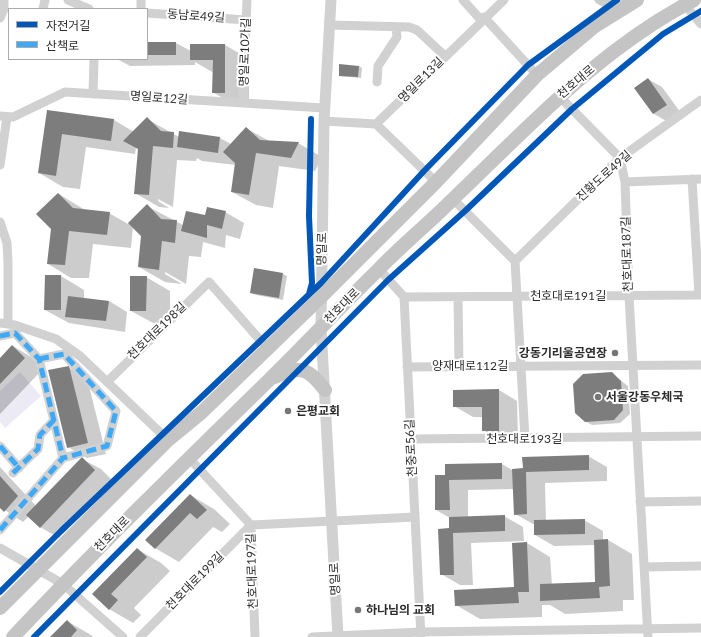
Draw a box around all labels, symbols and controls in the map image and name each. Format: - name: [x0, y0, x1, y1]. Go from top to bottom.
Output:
- street label: 동남로49길: [167, 7, 225, 25]
- legend: [8, 8, 148, 60]
- street label: 명일로10가길: [237, 17, 253, 87]
- text: 자전거길: [46, 18, 90, 33]
- text: 산책로: [46, 38, 79, 53]
- street label: 명일로13길: [395, 54, 447, 106]
- street label: 천호대로: [554, 62, 598, 102]
- street label: 명일로12길: [130, 89, 188, 107]
- street label: 진황도로49길: [573, 148, 635, 204]
- street label: 천호대로187길: [618, 216, 636, 292]
- street label: 명일로: [315, 232, 329, 266]
- street label: 천호대로: [321, 285, 363, 327]
- street label: 천호대로191길: [530, 289, 606, 303]
- street label: 천호대로198길: [125, 299, 189, 363]
- place label: 강동기리울공연장: [519, 346, 607, 360]
- marker: 강동기리울공연장: [610, 348, 620, 358]
- street label: 양재대로112길: [432, 359, 508, 373]
- place label: 서울강동우체국: [606, 390, 683, 404]
- marker: 서울강동우체국: [593, 392, 603, 402]
- place label: 은평교회: [296, 404, 340, 418]
- marker: 은평교회: [283, 406, 293, 416]
- street label: 천중로56길: [402, 419, 420, 477]
- street label: 천호대로193길: [486, 432, 562, 446]
- street label: 천호대로: [91, 513, 133, 555]
- street label: 천호대로197길: [243, 533, 261, 609]
- street label: 천호대로199길: [163, 549, 227, 613]
- street label: 명일로: [327, 562, 343, 596]
- place label: 하나님의 교회: [366, 603, 435, 617]
- marker: 하나님의 교회: [353, 605, 363, 615]

